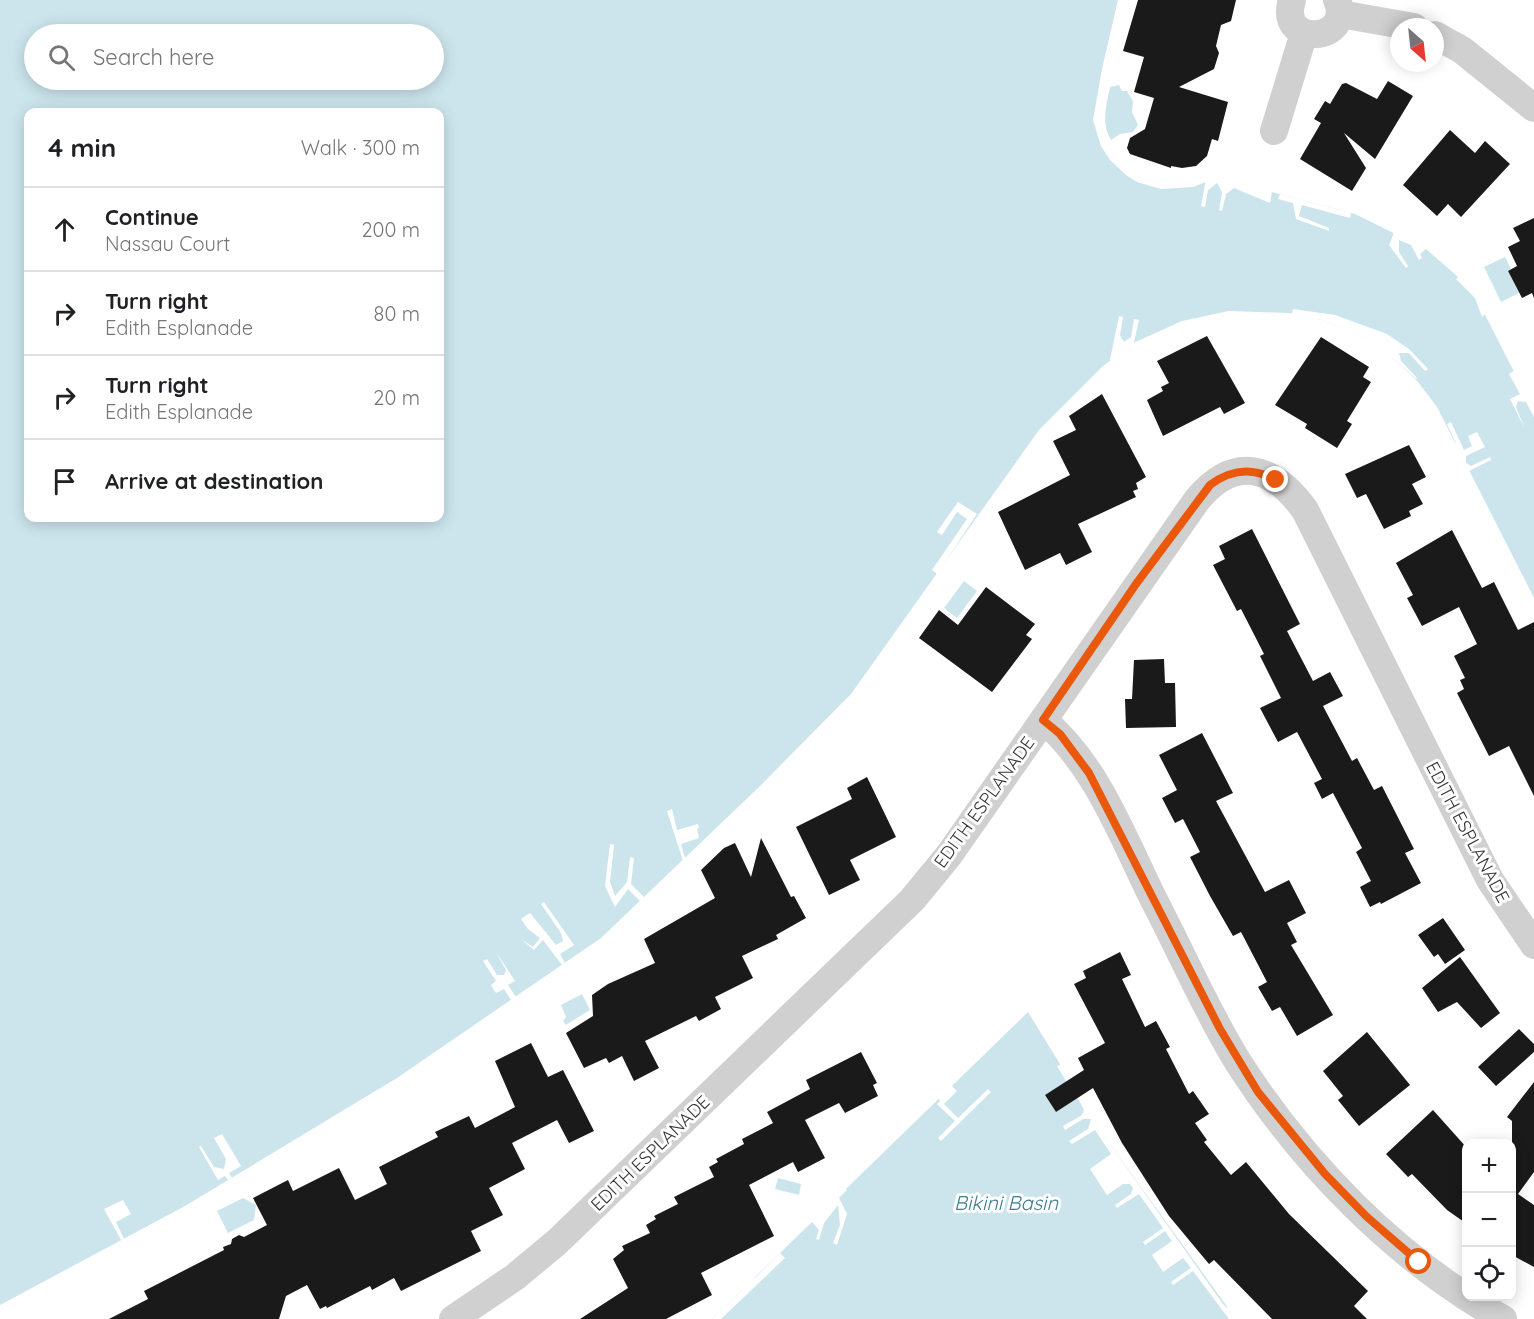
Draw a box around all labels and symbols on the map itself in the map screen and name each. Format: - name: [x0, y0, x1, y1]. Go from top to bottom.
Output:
- north arrow: [1390, 18, 1444, 72]
- route end: [1262, 466, 1288, 492]
- street label: EDITH ESPLANADE: [929, 732, 1039, 872]
- street label: EDITH ESPLANADE: [1421, 757, 1515, 907]
- street label: EDITH ESPLANADE: [586, 1090, 714, 1216]
- water label: Bikini Basin: [954, 1190, 1058, 1215]
- route start: [1405, 1248, 1431, 1274]

